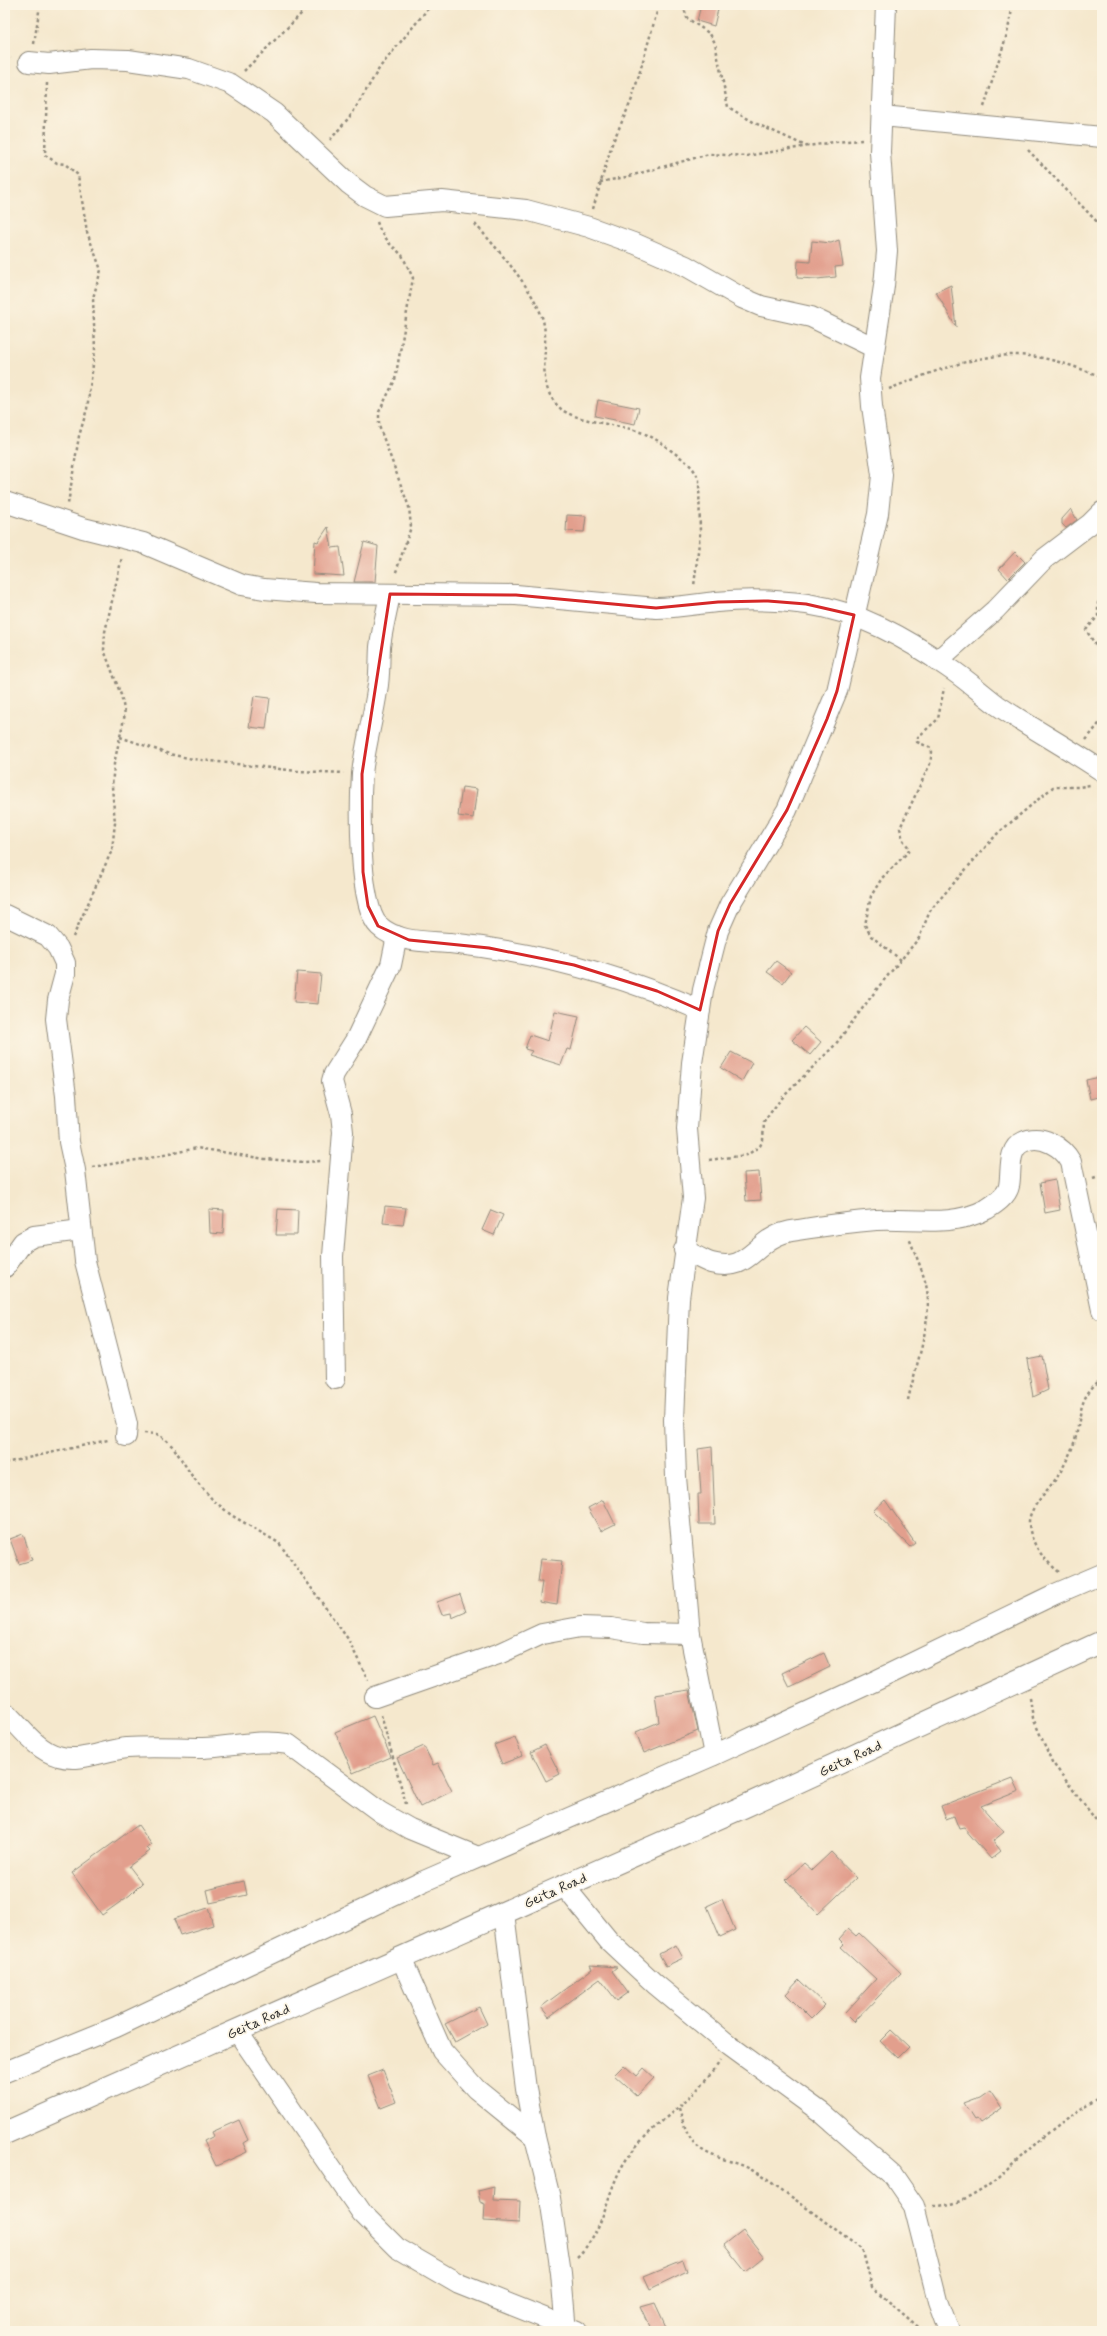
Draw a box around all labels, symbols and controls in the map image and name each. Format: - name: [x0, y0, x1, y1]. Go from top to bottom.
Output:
- street label: Geita Road: [816, 1737, 885, 1781]
- street label: Geita Road: [521, 1869, 590, 1913]
- street label: Geita Road: [224, 2000, 293, 2044]

